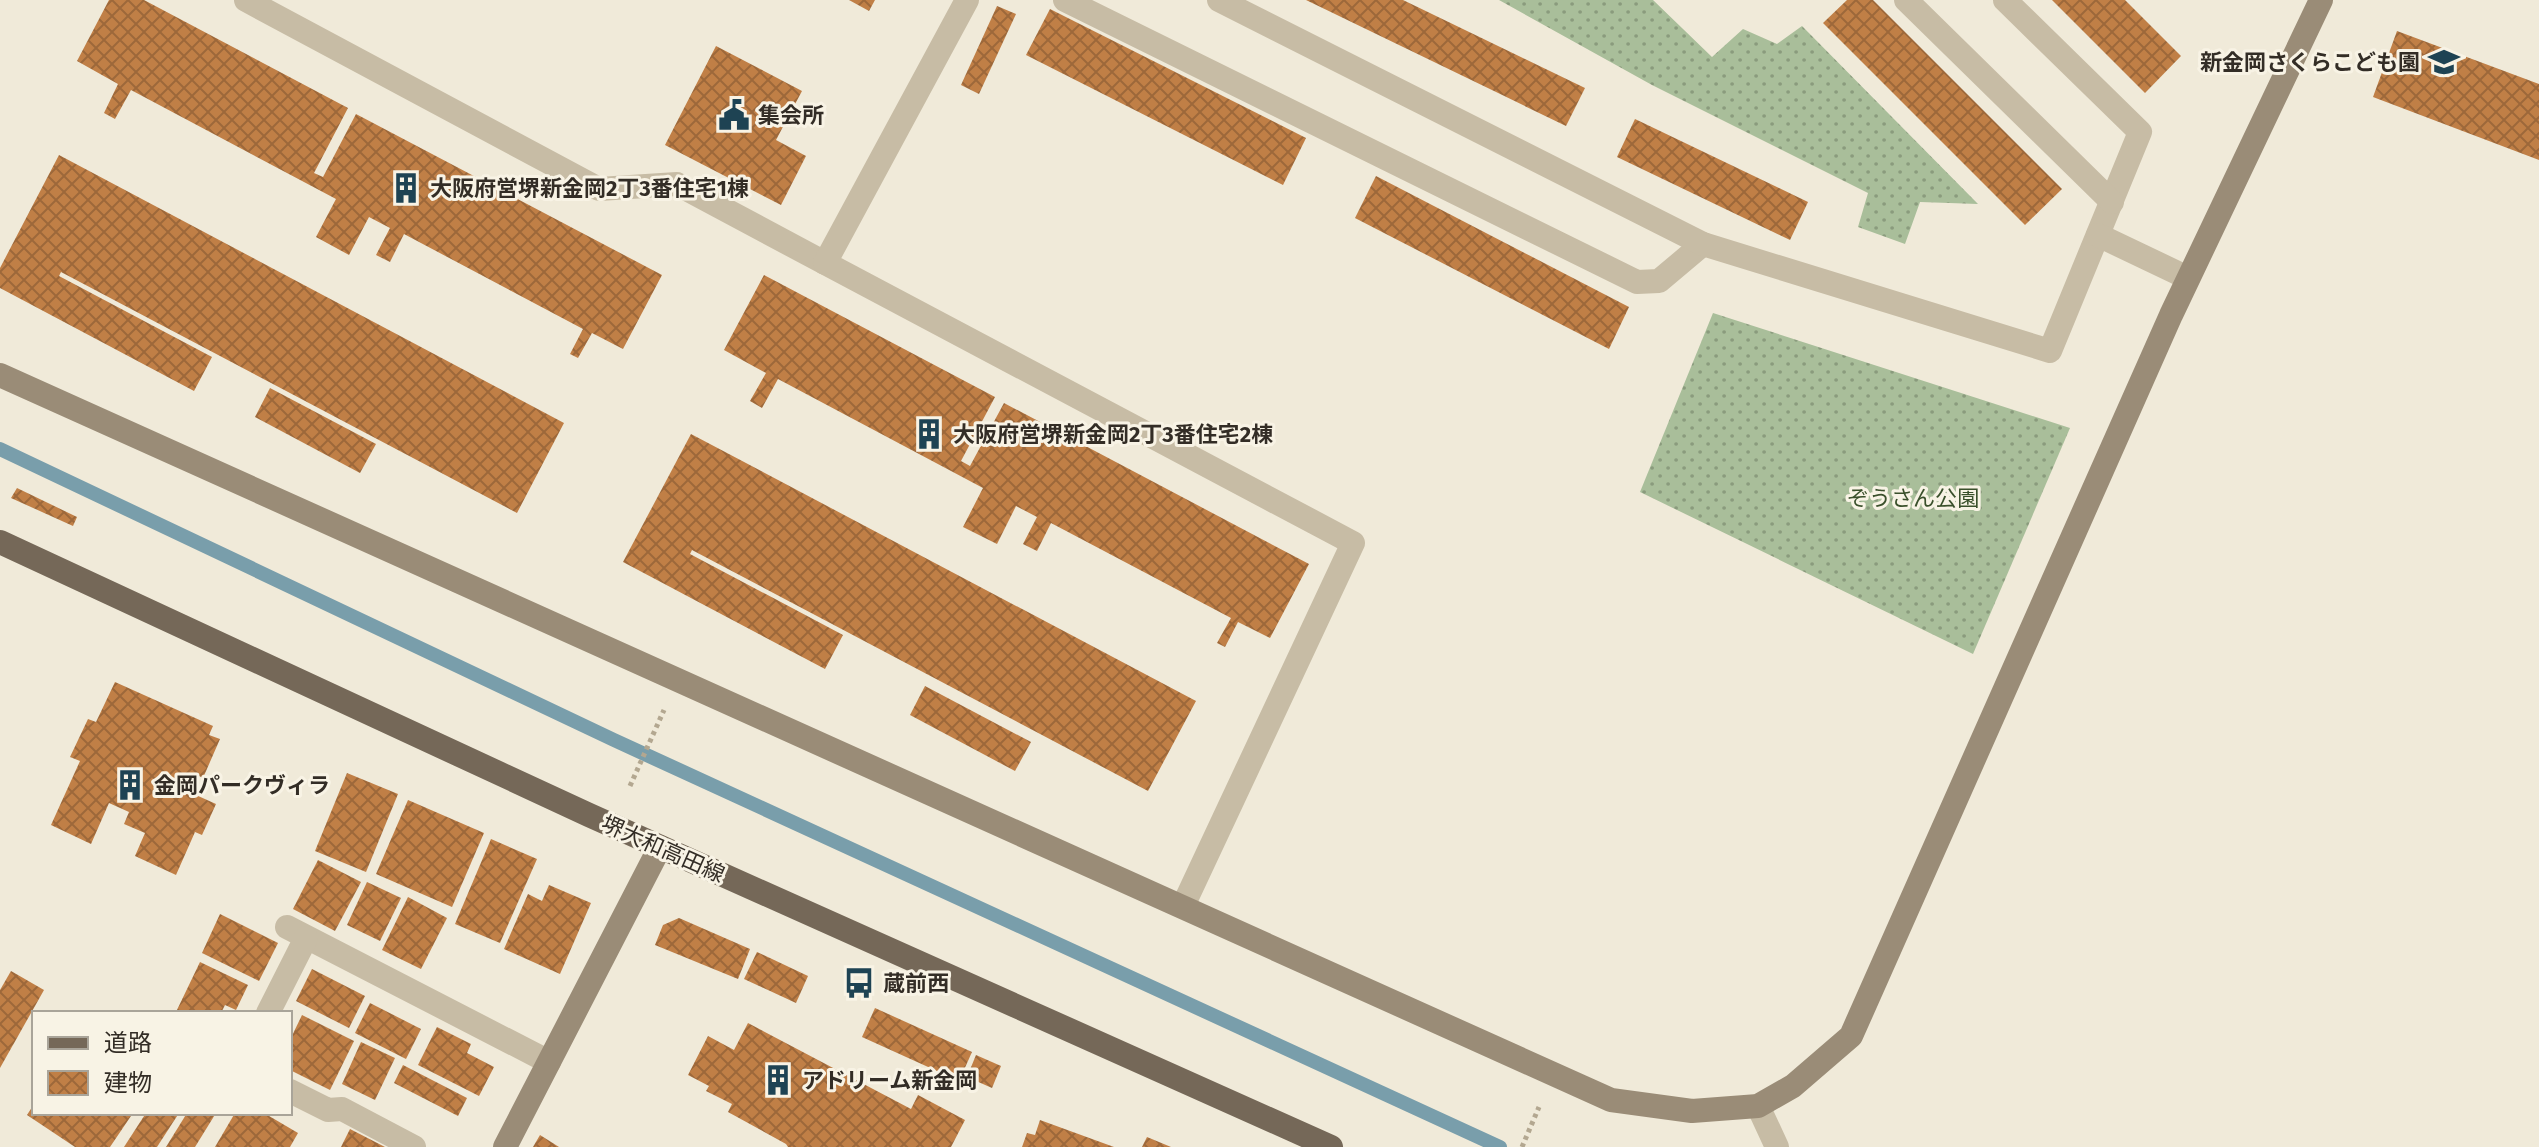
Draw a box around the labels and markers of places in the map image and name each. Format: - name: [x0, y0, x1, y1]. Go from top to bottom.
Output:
- school or university icon: 新金岡さくらこども園: [2427, 45, 2461, 79]
- place label: 新金岡さくらこども園: [2200, 49, 2420, 76]
- public building icon: 集会所: [717, 98, 751, 132]
- place label: 集会所: [758, 102, 824, 129]
- building icon: 大阪府営堺新金岡2丁3番住宅1棟: [389, 171, 423, 205]
- place label: 大阪府営堺新金岡2丁3番住宅1棟: [430, 175, 749, 202]
- building icon: 大阪府営堺新金岡2丁3番住宅2棟: [912, 417, 946, 451]
- place label: 大阪府営堺新金岡2丁3番住宅2棟: [953, 421, 1273, 448]
- building icon: 金岡パークヴィラ: [113, 768, 147, 802]
- place label: 金岡パークヴィラ: [154, 772, 330, 799]
- bus stop icon: 蔵前西: [842, 966, 876, 1000]
- place label: 蔵前西: [883, 970, 949, 997]
- building icon: アドリーム新金岡: [761, 1063, 795, 1097]
- place label: アドリーム新金岡: [802, 1067, 977, 1094]

